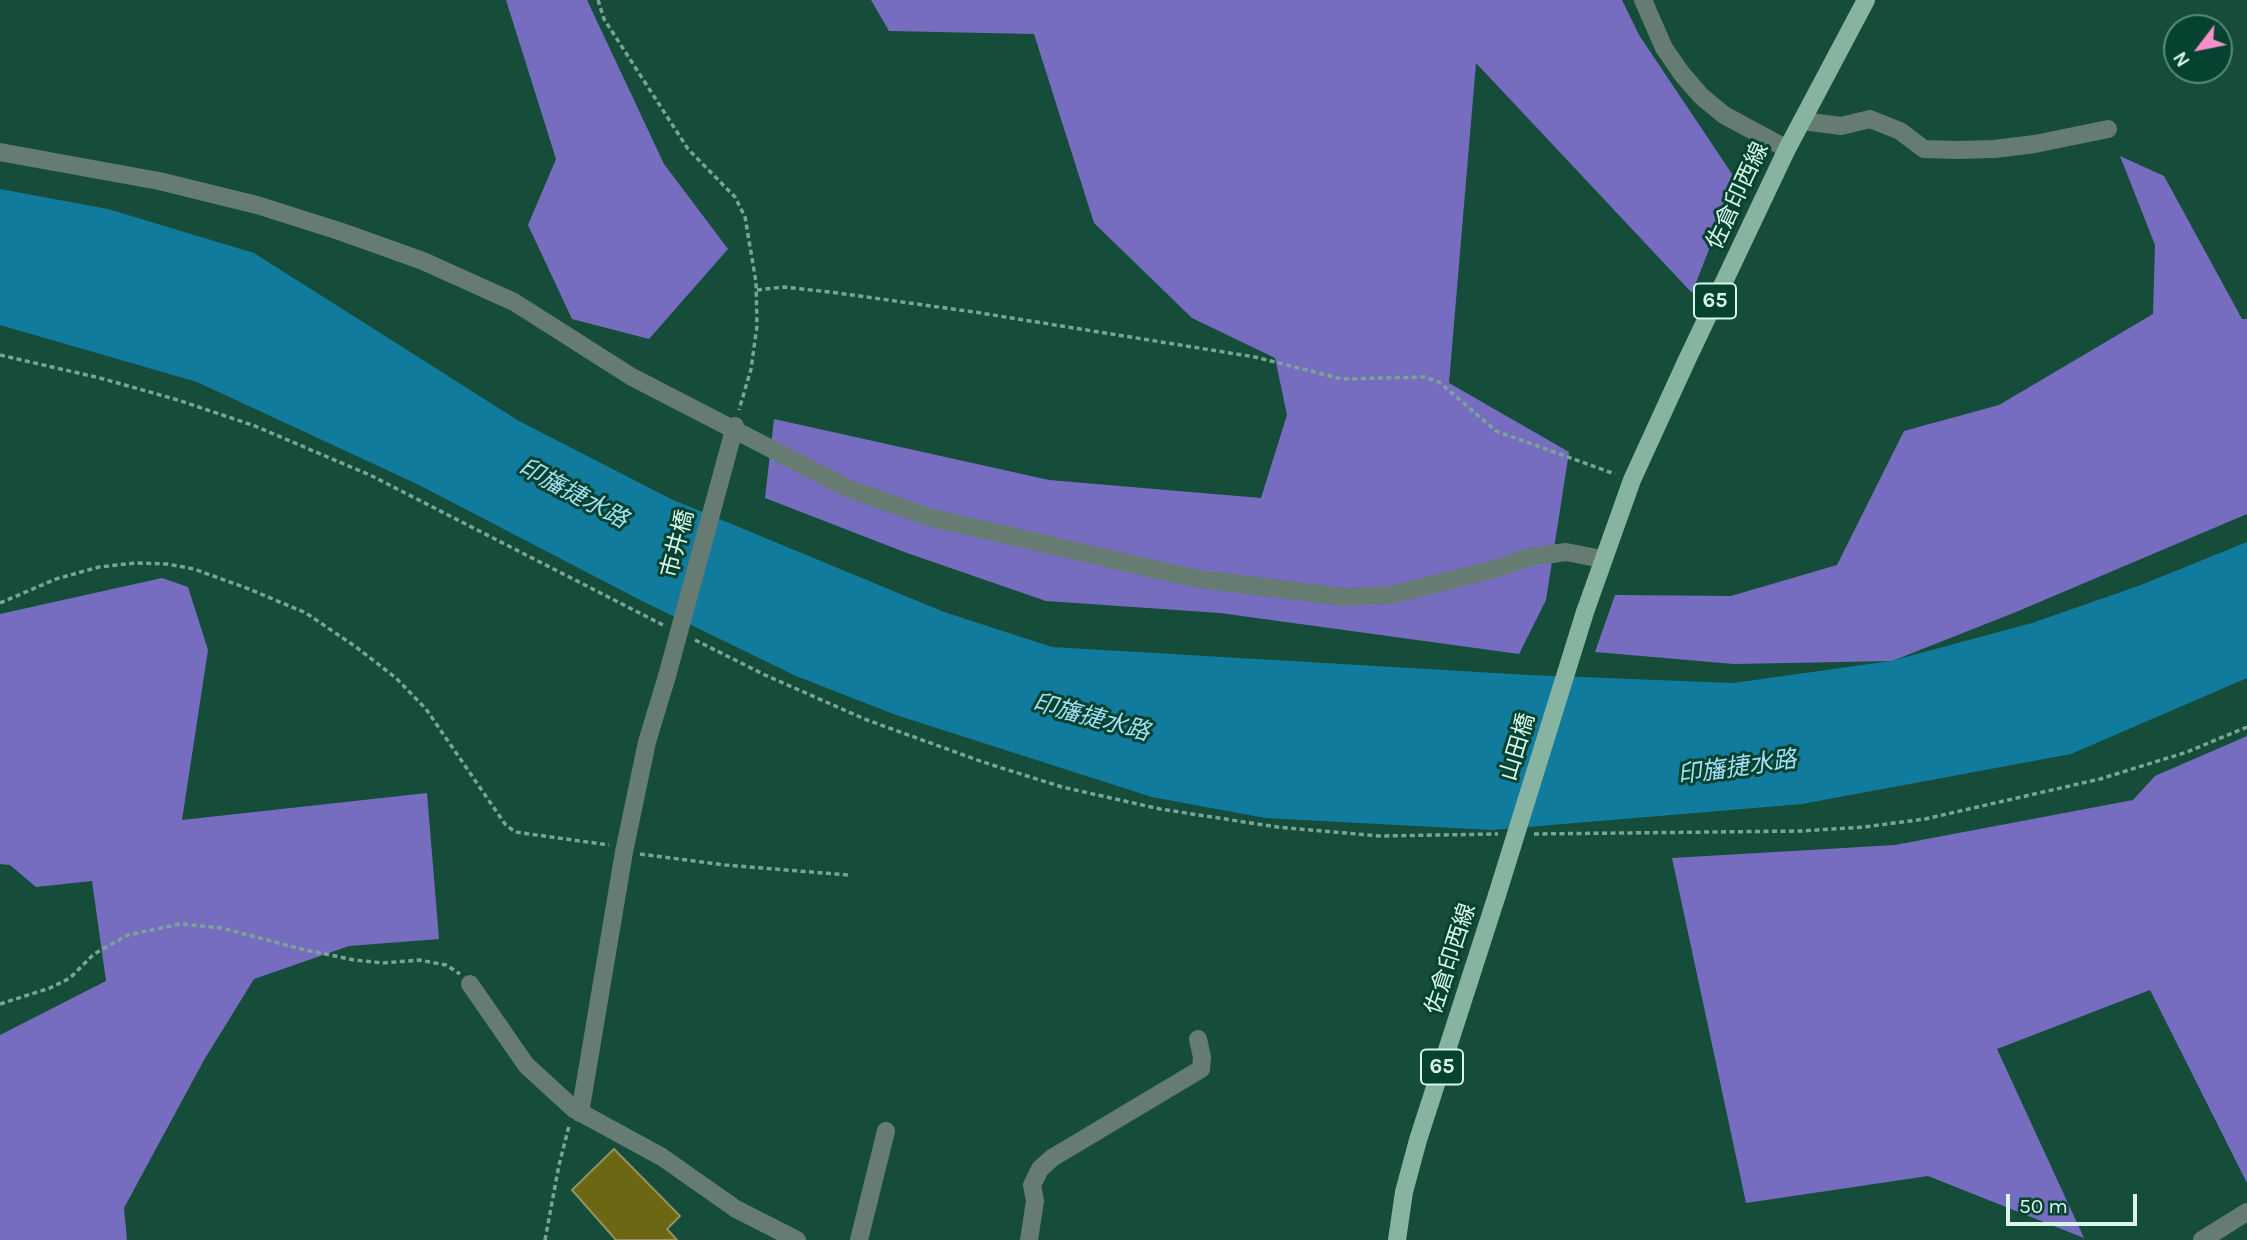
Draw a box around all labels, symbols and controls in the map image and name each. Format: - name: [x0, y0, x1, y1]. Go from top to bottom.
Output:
- north arrow: [2163, 14, 2233, 84]
- text: N: [2169, 47, 2195, 71]
- street label: 佐倉印西線: [1701, 138, 1775, 254]
- road number: 65: [1694, 284, 1736, 318]
- water label: 印旛捷水路: [513, 453, 633, 535]
- street label: 市井橋: [656, 507, 700, 581]
- water label: 印旛捷水路: [1029, 689, 1153, 747]
- street label: 山田橋: [1495, 710, 1541, 784]
- water label: 印旛捷水路: [1676, 745, 1798, 791]
- street label: 佐倉印西線: [1420, 900, 1482, 1018]
- road number: 65: [1421, 1050, 1463, 1084]
- scale bar: [2009, 1180, 2140, 1224]
- text: 50 m: [2019, 1194, 2068, 1218]

